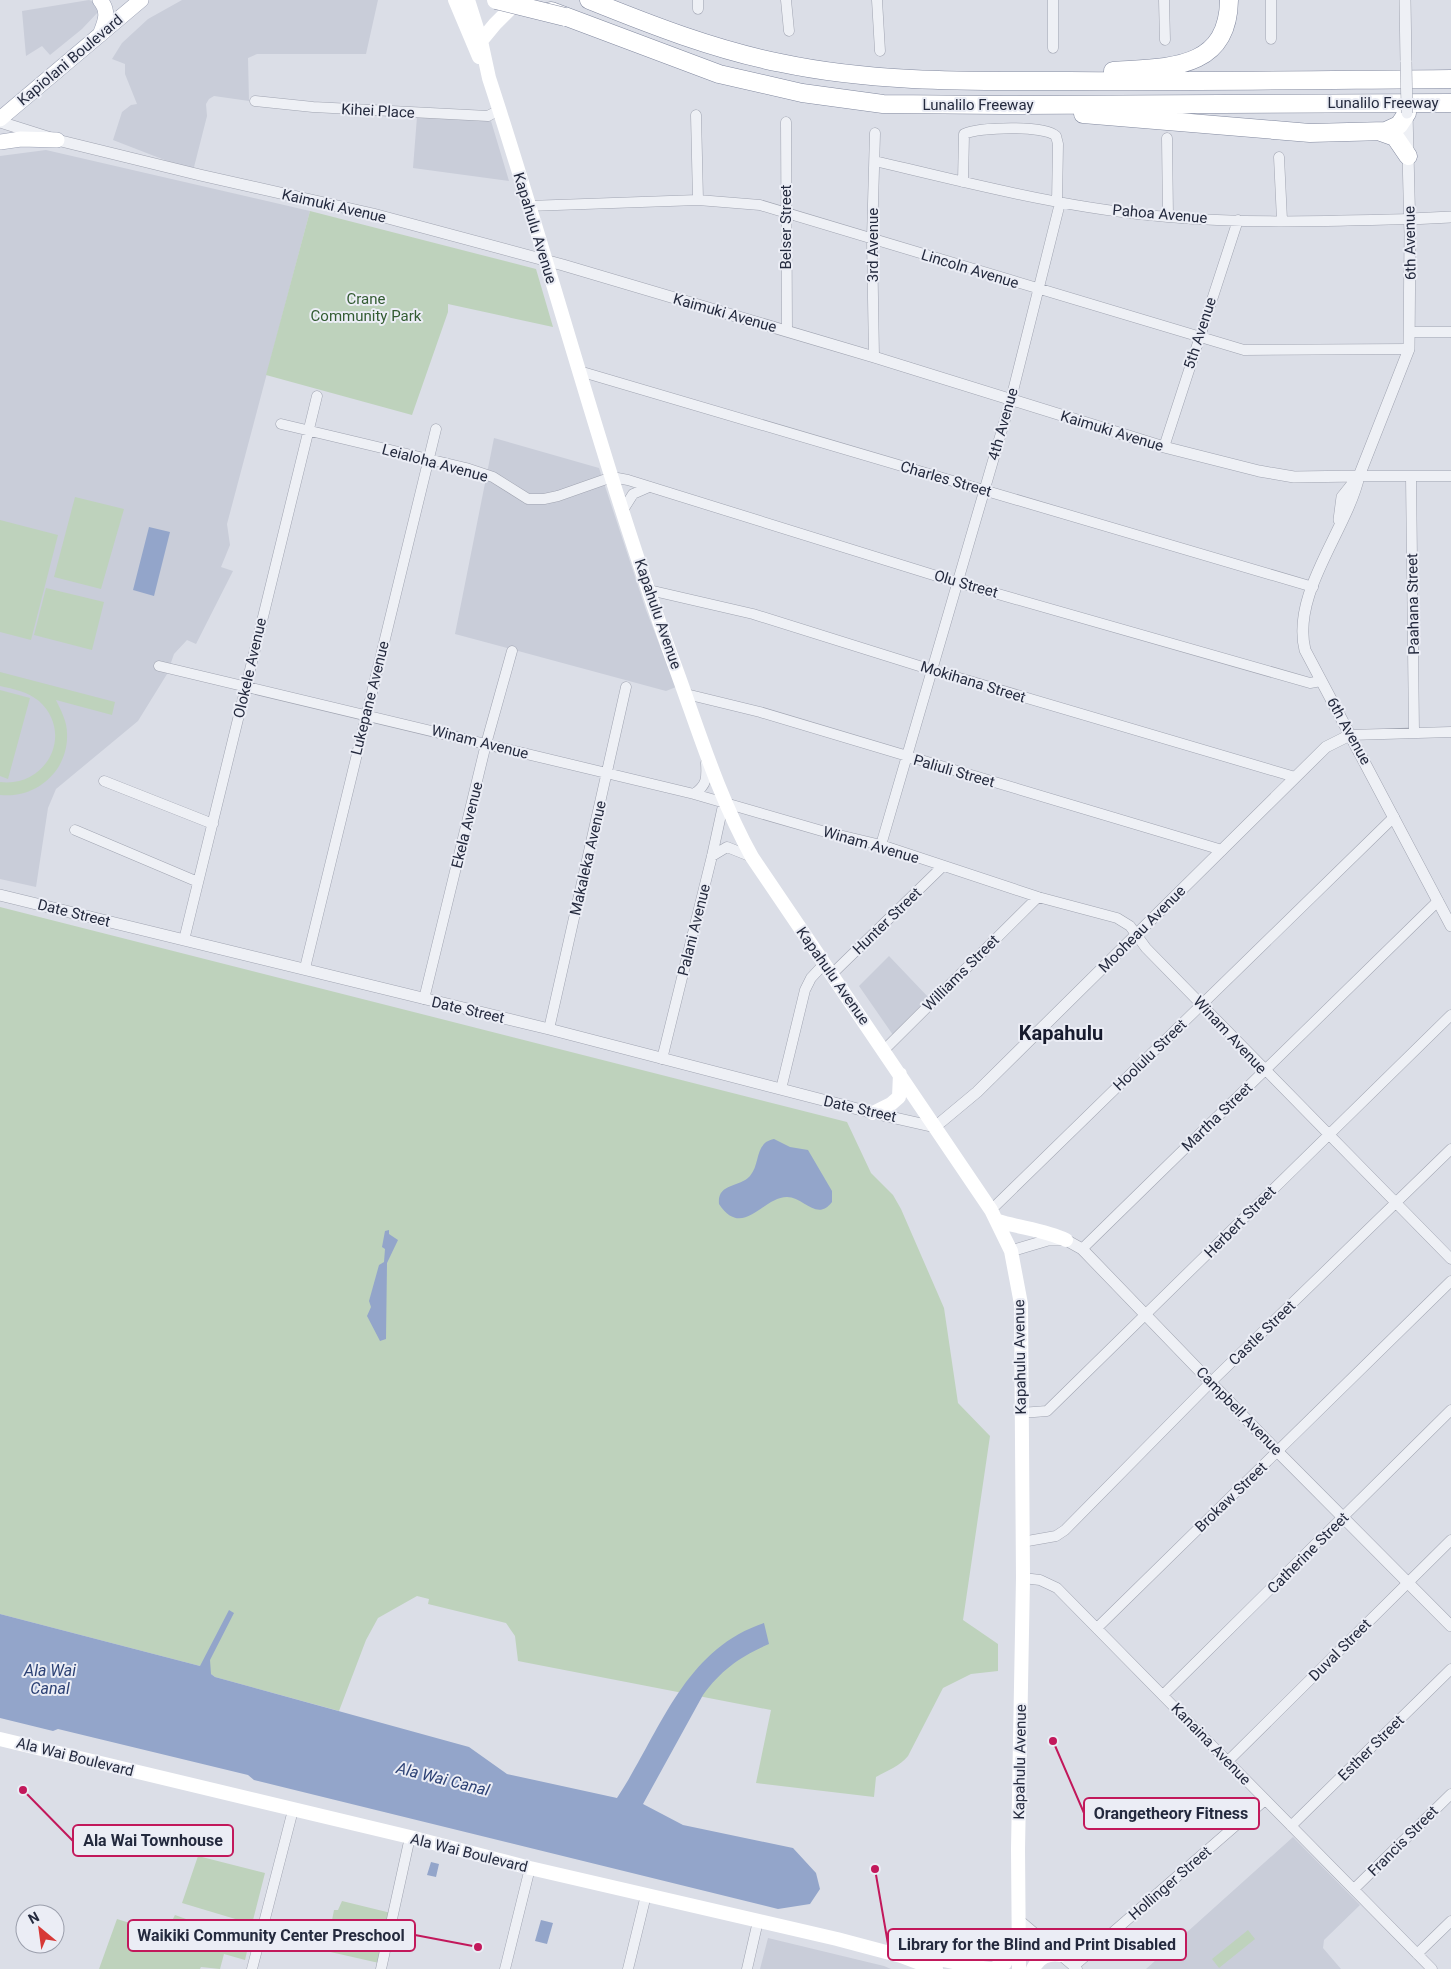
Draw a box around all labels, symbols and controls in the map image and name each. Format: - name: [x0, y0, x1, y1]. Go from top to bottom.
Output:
- street label: Kapiolani Boulevard: [14, 11, 126, 109]
- street label: Lunalilo Freeway: [1327, 94, 1439, 112]
- street label: Lunalilo Freeway: [922, 96, 1034, 114]
- street label: Kihei Place: [341, 100, 415, 122]
- street label: Kapahulu Avenue: [510, 170, 560, 286]
- street label: Belser Street: [777, 184, 795, 270]
- street label: Kaimuki Avenue: [280, 185, 388, 227]
- street label: Pahoa Avenue: [1112, 201, 1208, 227]
- street label: 6th Avenue: [1400, 206, 1420, 280]
- street label: 3rd Avenue: [864, 208, 882, 282]
- street label: Lincoln Avenue: [919, 246, 1021, 292]
- park label: Crane Community Park: [311, 290, 422, 325]
- street label: Kaimuki Avenue: [671, 290, 779, 336]
- street label: 5th Avenue: [1180, 295, 1220, 371]
- street label: 4th Avenue: [984, 386, 1022, 462]
- street label: Kaimuki Avenue: [1058, 407, 1166, 455]
- street label: Leialoha Avenue: [380, 440, 490, 486]
- street label: Charles Street: [898, 457, 994, 501]
- street label: Paahana Street: [1403, 553, 1423, 655]
- street label: Kapahulu Avenue: [631, 557, 685, 672]
- street label: Olu Street: [932, 566, 1000, 602]
- street label: Olokele Avenue: [230, 616, 270, 720]
- street label: Lukepane Avenue: [347, 639, 393, 757]
- street label: Mokihana Street: [918, 657, 1028, 707]
- street label: 6th Avenue: [1323, 694, 1375, 768]
- street label: Winam Avenue: [430, 721, 530, 763]
- street label: Paliuli Street: [911, 751, 997, 791]
- street label: Ekela Avenue: [448, 780, 486, 870]
- street label: Makaleka Avenue: [566, 799, 610, 917]
- street label: Winam Avenue: [821, 823, 921, 867]
- street label: Palani Avenue: [674, 882, 714, 978]
- street label: Mooheau Avenue: [1095, 882, 1189, 976]
- street label: Hunter Street: [849, 884, 925, 958]
- street label: Date Street: [36, 895, 112, 931]
- street label: Kapahulu Avenue: [793, 924, 873, 1028]
- street label: Williams Street: [919, 931, 1003, 1015]
- street label: Date Street: [430, 993, 506, 1027]
- street label: Winam Avenue: [1190, 993, 1270, 1077]
- street label: Hoolulu Street: [1110, 1015, 1190, 1094]
- district label: Kapahulu: [1019, 1021, 1103, 1045]
- street label: Martha Street: [1178, 1079, 1256, 1155]
- street label: Date Street: [822, 1092, 898, 1126]
- street label: Herbert Street: [1200, 1182, 1280, 1262]
- street label: Castle Street: [1225, 1297, 1299, 1369]
- street label: Kapahulu Avenue: [1010, 1299, 1030, 1415]
- street label: Campbell Avenue: [1192, 1363, 1286, 1459]
- street label: Brokaw Street: [1191, 1458, 1271, 1536]
- street label: Catherine Street: [1264, 1509, 1352, 1597]
- street label: Duval Street: [1305, 1615, 1375, 1685]
- water label: Ala Wai Canal: [23, 1661, 76, 1698]
- street label: Kanaina Avenue: [1167, 1699, 1255, 1789]
- street label: Kapahulu Avenue: [1010, 1704, 1030, 1820]
- street label: Esther Street: [1334, 1711, 1408, 1785]
- street label: Ala Wai Boulevard: [14, 1734, 136, 1780]
- water label: Ala Wai Canal: [394, 1758, 492, 1800]
- callout: Orangetheory Fitness: [1084, 1798, 1259, 1829]
- street label: Francis Street: [1364, 1802, 1442, 1880]
- text: Orangetheory Fitness: [1094, 1804, 1248, 1823]
- callout: Ala Wai Townhouse: [73, 1825, 233, 1856]
- street label: Ala Wai Boulevard: [408, 1830, 530, 1876]
- text: Ala Wai Townhouse: [83, 1831, 223, 1850]
- street label: Hollinger Street: [1125, 1842, 1215, 1924]
- north arrow: [15, 1904, 65, 1954]
- text: N: [25, 1908, 42, 1927]
- callout: Waikiki Community Center Preschool: [128, 1920, 415, 1951]
- text: Waikiki Community Center Preschool: [137, 1926, 405, 1945]
- callout: Library for the Blind and Print Disabled: [888, 1929, 1186, 1960]
- text: Library for the Blind and Print Disabled: [898, 1935, 1176, 1954]

